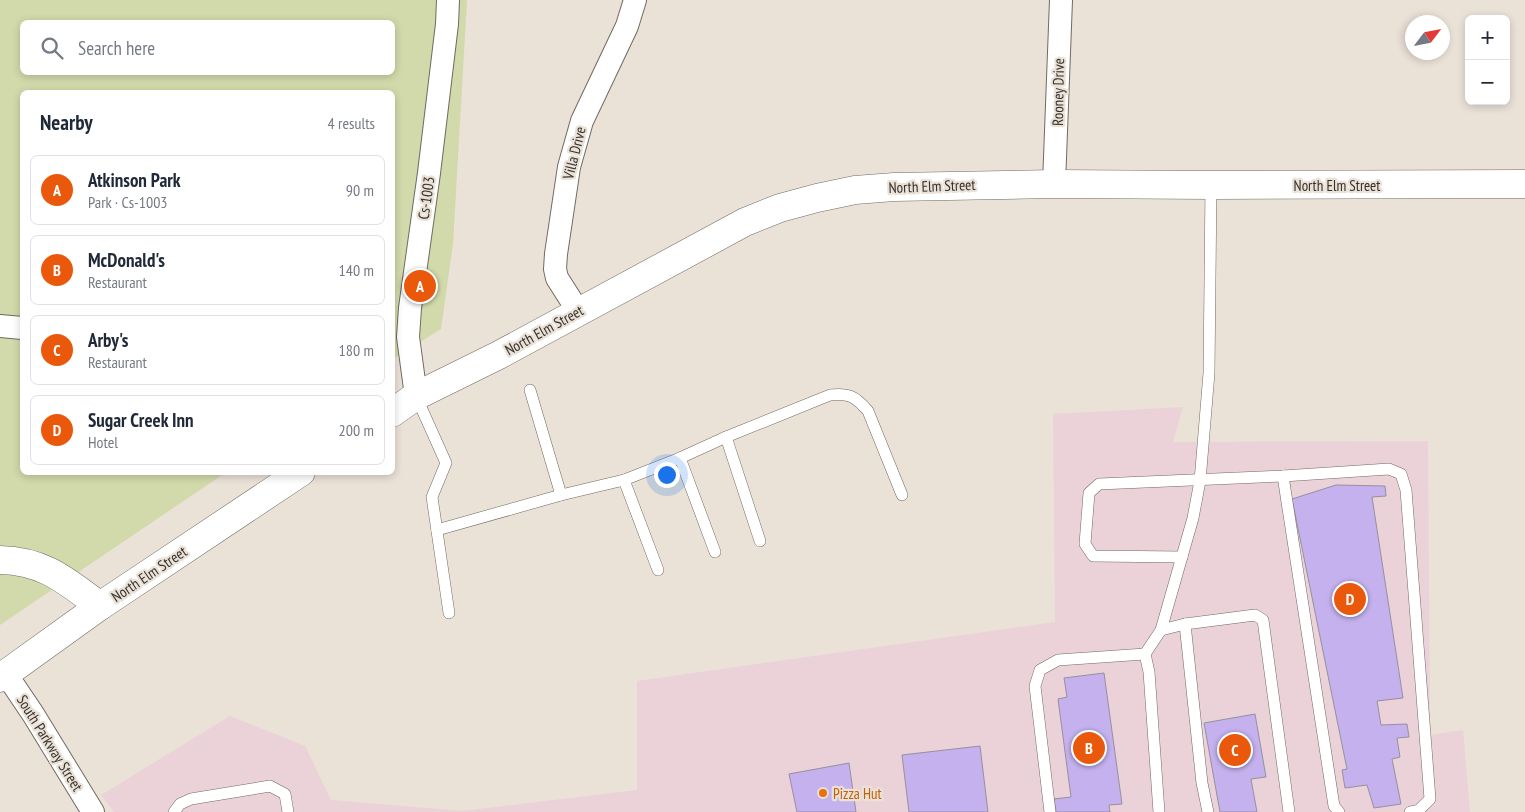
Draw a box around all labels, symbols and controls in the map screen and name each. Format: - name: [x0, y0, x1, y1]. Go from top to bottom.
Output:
- north arrow: [1405, 15, 1450, 60]
- map controls: [1465, 15, 1510, 105]
- button: +: [1465, 15, 1510, 60]
- search box: [20, 20, 395, 75]
- icon: search: [38, 34, 66, 62]
- text: Search here: [78, 36, 155, 60]
- street label: Rooney Drive: [1048, 58, 1068, 126]
- button: −: [1465, 60, 1510, 105]
- text: Nearby: [40, 109, 93, 136]
- text: 4 results: [328, 113, 375, 133]
- street label: Villa Drive: [558, 125, 590, 182]
- text: Atkinson Park: [88, 168, 181, 192]
- street label: Cs-1003: [414, 175, 438, 221]
- street label: North Elm Street: [888, 175, 976, 197]
- street label: North Elm Street: [1294, 176, 1380, 195]
- text: A: [53, 180, 61, 200]
- text: 90 m: [346, 180, 374, 200]
- text: Park · Cs-1003: [88, 192, 168, 212]
- text: McDonald's: [88, 248, 165, 272]
- text: B: [53, 260, 61, 280]
- text: 140 m: [339, 260, 374, 280]
- pin: A: [404, 267, 436, 305]
- text: Restaurant: [88, 272, 147, 292]
- street label: North Elm Street: [501, 301, 587, 359]
- text: Arby's: [88, 328, 129, 352]
- text: C: [53, 340, 61, 360]
- text: 180 m: [339, 340, 374, 360]
- text: Restaurant: [88, 352, 147, 372]
- text: Sugar Creek Inn: [88, 408, 194, 432]
- text: D: [53, 420, 61, 440]
- text: 200 m: [339, 420, 374, 440]
- text: Hotel: [88, 432, 118, 452]
- your location: [654, 462, 680, 488]
- street label: North Elm Street: [108, 542, 190, 606]
- pin: D: [1334, 580, 1366, 618]
- street label: South Parkway Street: [13, 691, 87, 795]
- pin: B: [1073, 729, 1105, 767]
- pin: C: [1219, 731, 1251, 769]
- place label: Pizza Hut: [833, 784, 882, 803]
- marker: Pizza Hut: [817, 787, 829, 799]

